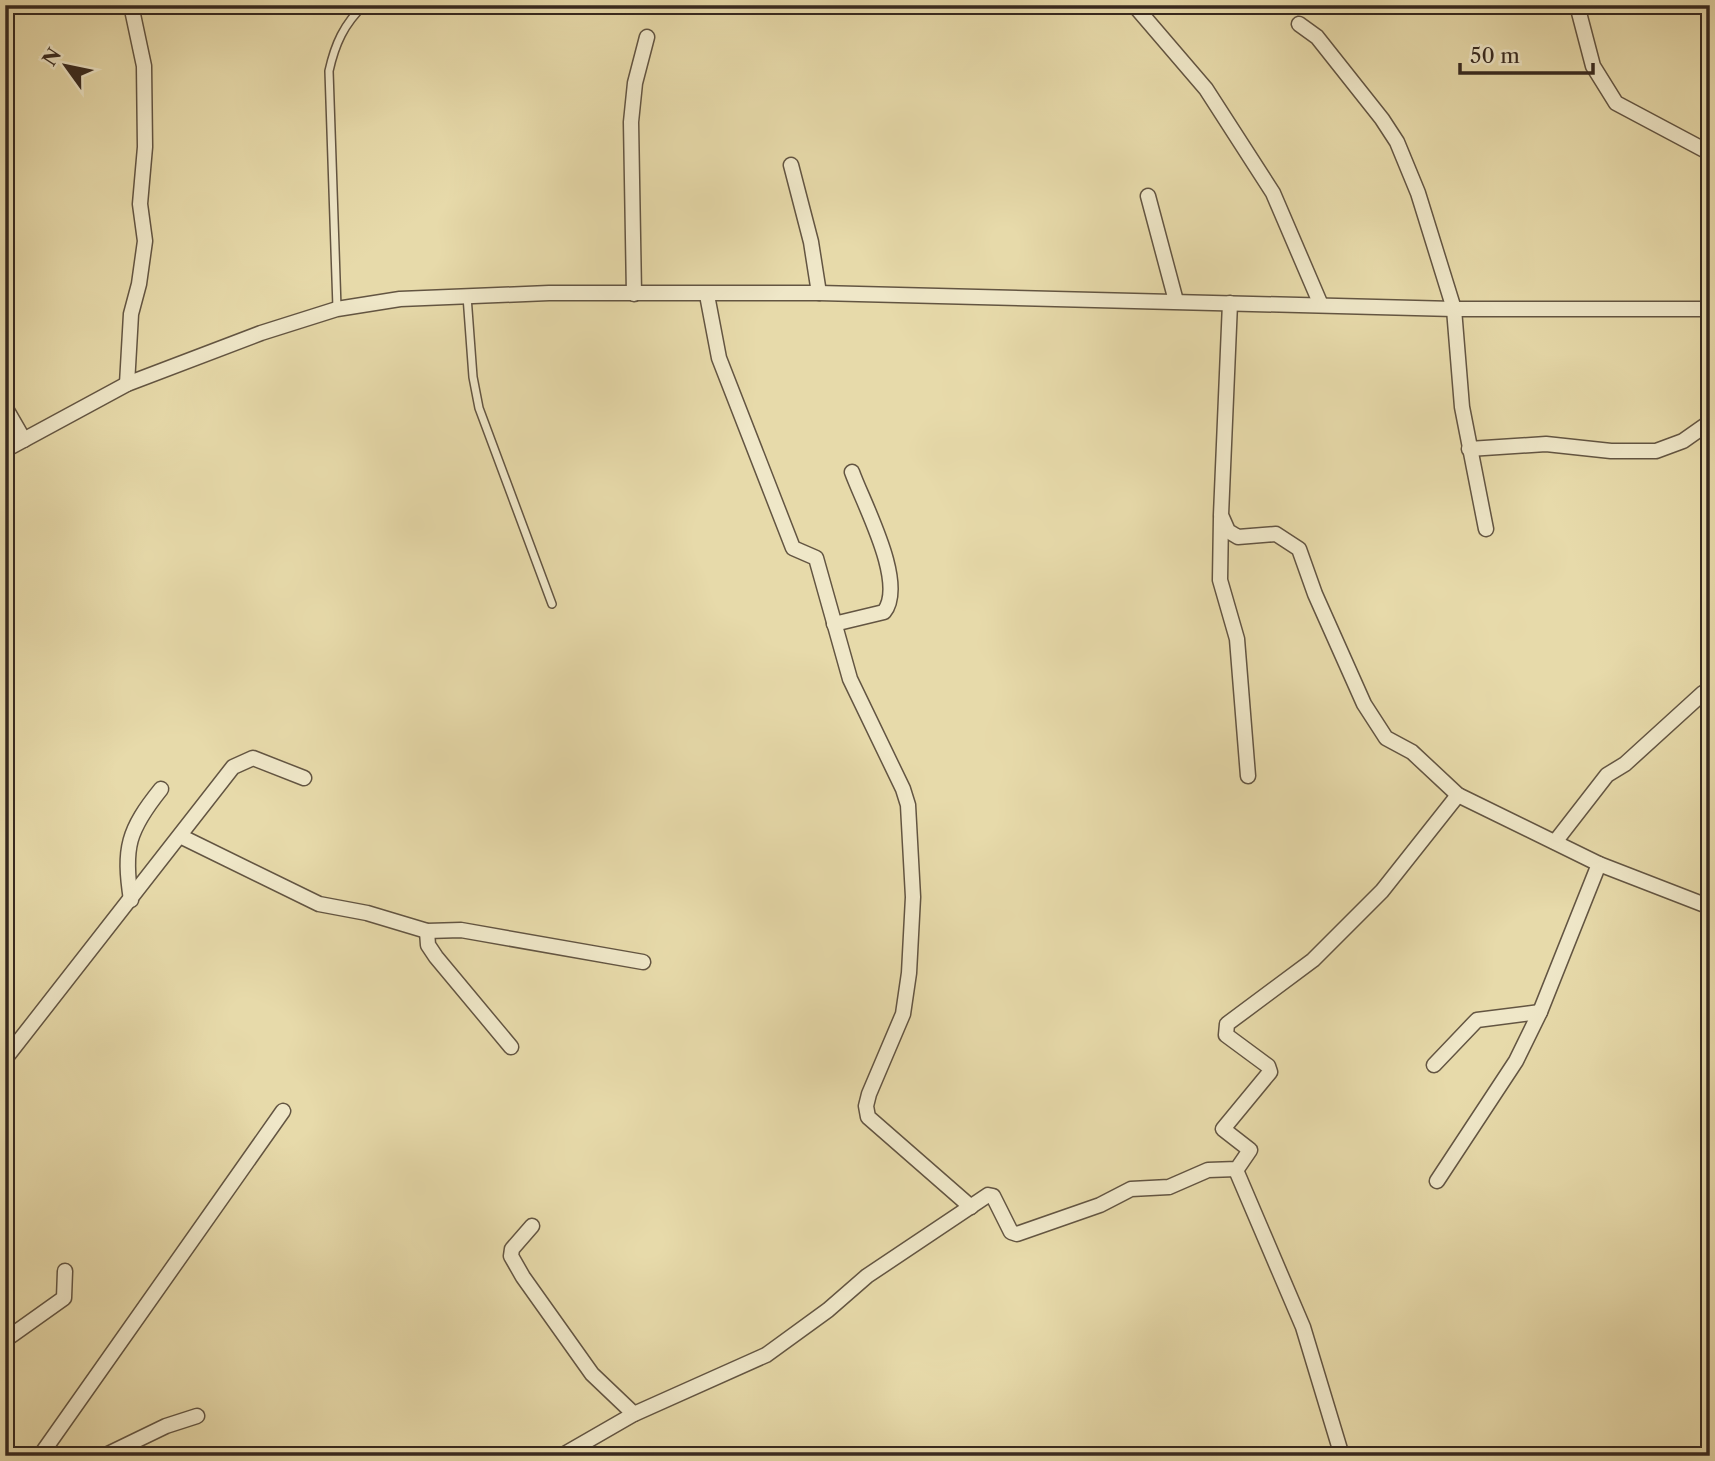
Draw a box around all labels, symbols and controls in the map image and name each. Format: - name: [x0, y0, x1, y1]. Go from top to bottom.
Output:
- north arrow: [32, 32, 102, 102]
- scale bar: [1460, 32, 1592, 76]
- text: 50 m: [1470, 43, 1520, 68]
- text: N: [38, 44, 66, 70]

